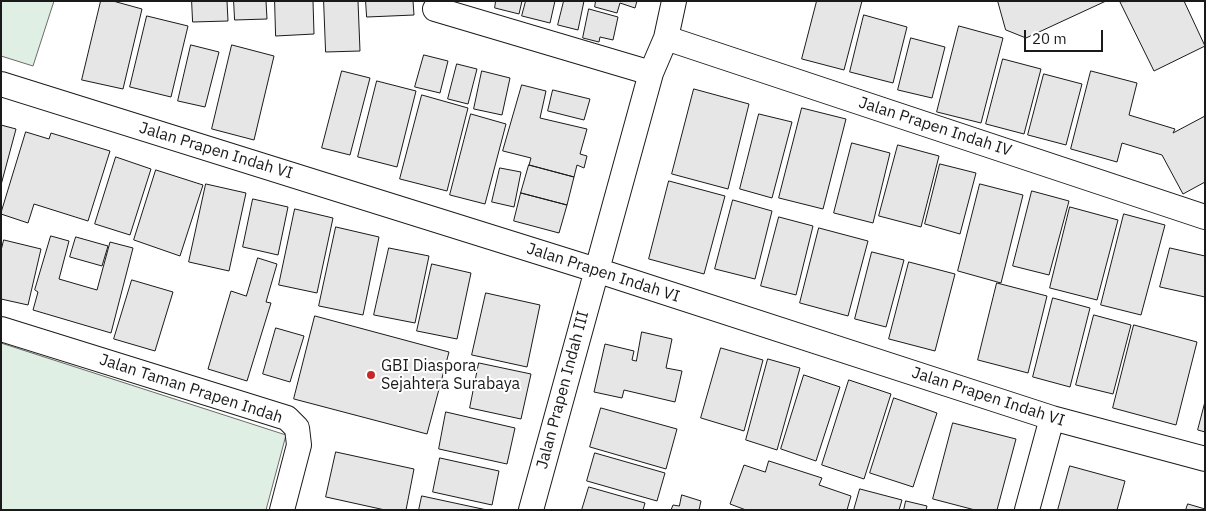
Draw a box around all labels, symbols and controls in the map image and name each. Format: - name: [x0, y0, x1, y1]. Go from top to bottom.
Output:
- scale bar: [1026, 20, 1105, 52]
- text: 20 m: [1032, 29, 1067, 48]
- street label: Jalan Prapen Indah IV: [856, 93, 1014, 161]
- street label: Jalan Prapen Indah VI: [137, 118, 295, 184]
- street label: Jalan Prapen Indah VI: [524, 239, 682, 307]
- street label: Jalan Prapen Indah III: [533, 309, 593, 471]
- street label: Jalan Taman Prapen Indah: [97, 350, 285, 428]
- place label: GBI Diaspora Sejahtera Surabaya: [381, 356, 520, 394]
- street label: Jalan Prapen Indah VI: [909, 363, 1067, 431]
- marker: GBI Diaspora Sejahtera Surabaya: [365, 369, 377, 381]

